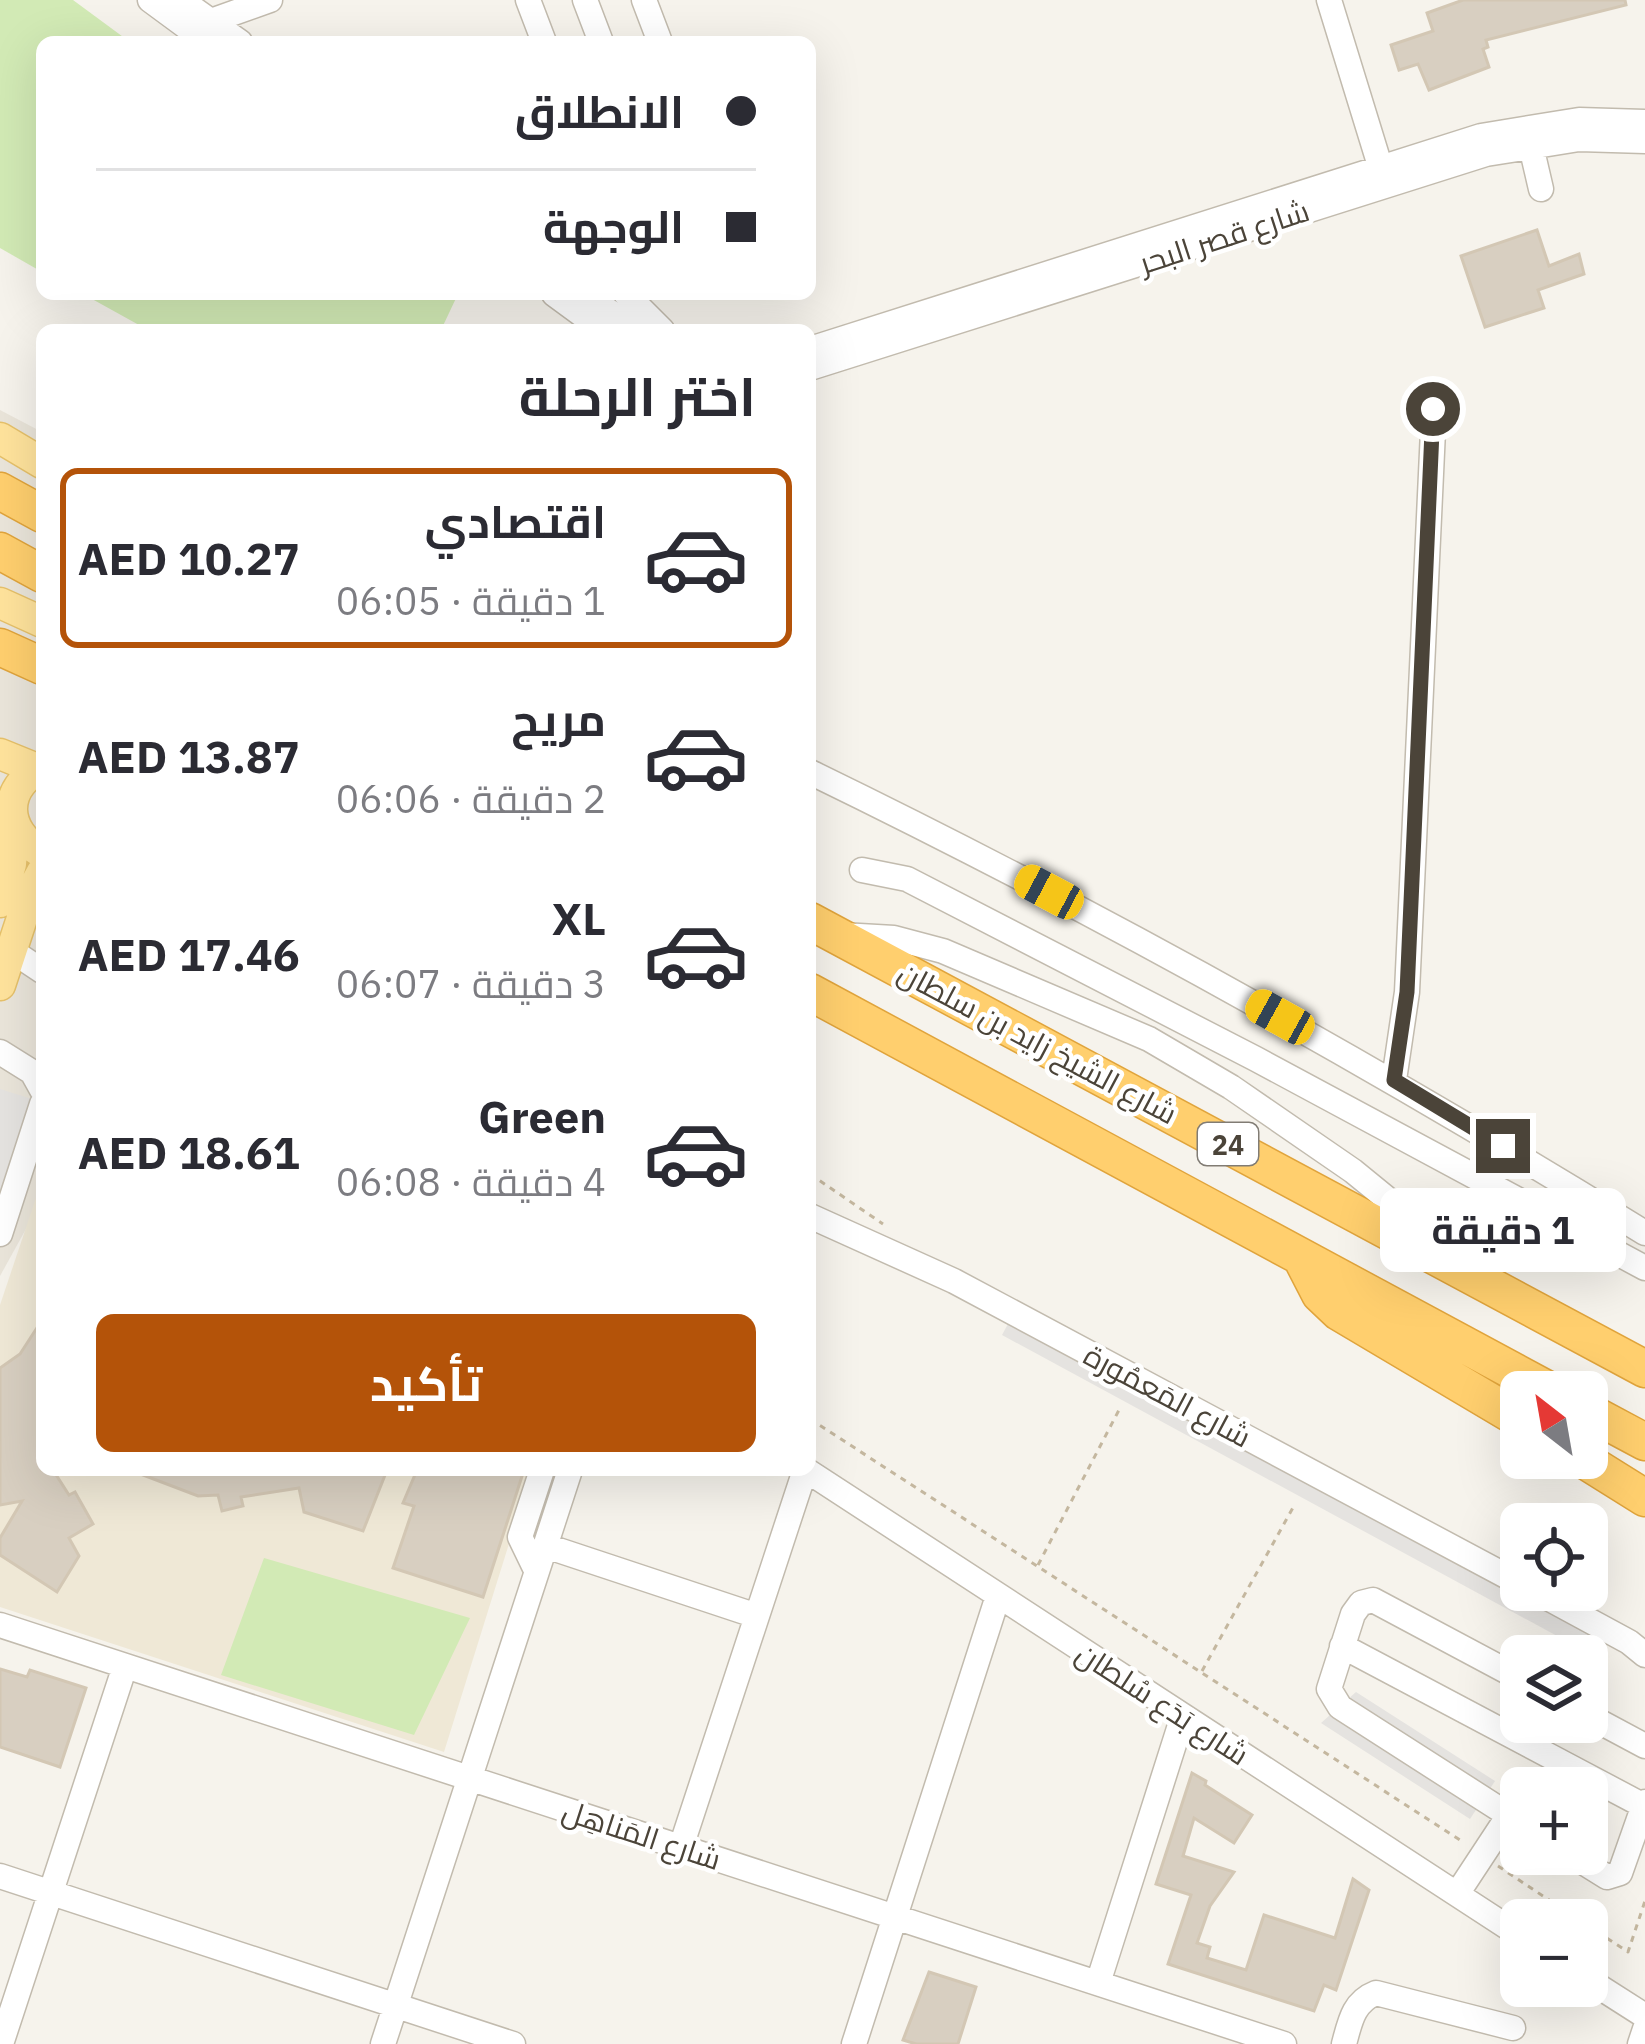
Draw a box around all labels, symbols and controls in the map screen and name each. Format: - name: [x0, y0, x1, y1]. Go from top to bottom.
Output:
- text: الانطلاق: [515, 82, 684, 140]
- street label: شارع قصر البحر: [1132, 190, 1314, 284]
- text: الوجهة: [543, 197, 684, 255]
- text: اختر الرحلة: [519, 361, 756, 431]
- route start: [1406, 382, 1460, 436]
- text: اقتصادي: [425, 492, 606, 550]
- icon: car: [642, 504, 750, 612]
- text: AED 10.27: [78, 529, 300, 587]
- text: 1 دقيقة · 06:05: [336, 575, 606, 626]
- text: مريح: [511, 690, 606, 748]
- icon: car: [642, 702, 750, 810]
- text: AED 13.87: [78, 727, 300, 785]
- text: 2 دقيقة · 06:06: [336, 773, 606, 824]
- car: [1009, 859, 1089, 925]
- text: XL: [552, 889, 606, 947]
- icon: car: [642, 900, 750, 1008]
- text: AED 17.46: [78, 925, 300, 983]
- street label: شارع الشيخ زايد بن سلطان: [891, 952, 1184, 1134]
- text: 3 دقيقة · 06:07: [336, 958, 606, 1009]
- car: [1240, 984, 1320, 1050]
- text: Green: [478, 1087, 606, 1145]
- icon: car: [642, 1098, 750, 1206]
- route end: [1476, 1119, 1530, 1173]
- text: AED 18.61: [78, 1123, 300, 1181]
- road number: 24: [1198, 1123, 1258, 1165]
- text: 4 دقيقة · 06:08: [336, 1156, 606, 1207]
- callout: 1 دقيقة: [1380, 1188, 1626, 1272]
- text: 1 دقيقة: [1432, 1204, 1574, 1255]
- button: تأكيد: [96, 1314, 756, 1452]
- street label: شارع المَعمُورة: [1077, 1335, 1258, 1457]
- north arrow: [1500, 1371, 1608, 1479]
- map controls: [1500, 1371, 1608, 2007]
- button: locate: [1500, 1503, 1608, 1611]
- street label: شارع بَدَع سُلطان: [1068, 1633, 1257, 1775]
- button: layers: [1500, 1635, 1608, 1743]
- button: +: [1500, 1767, 1608, 1875]
- street label: شارع المَناهِل: [557, 1790, 726, 1880]
- button: −: [1500, 1899, 1608, 2007]

